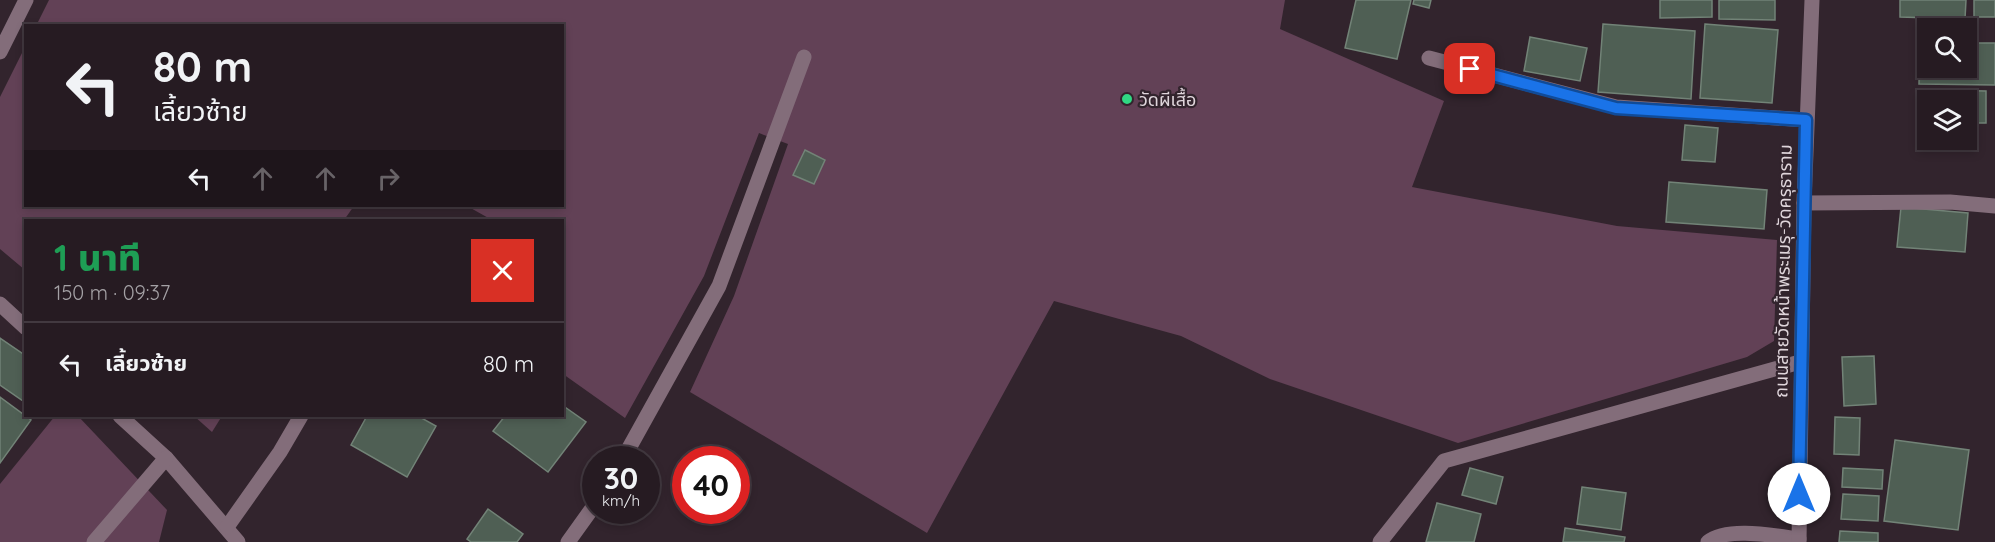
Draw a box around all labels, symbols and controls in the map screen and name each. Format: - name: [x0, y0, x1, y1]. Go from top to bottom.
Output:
- map controls: [1917, 18, 1977, 150]
- button: search: [1917, 18, 1977, 78]
- text: 80 m: [153, 40, 252, 93]
- pin: [1444, 43, 1495, 94]
- icon: left: [54, 48, 132, 126]
- icon: arrive: [1453, 52, 1486, 85]
- place label: วัดผีเสื้อ: [1139, 87, 1196, 111]
- button: layers: [1917, 90, 1977, 150]
- marker: วัดผีเสื้อ: [1120, 92, 1134, 106]
- text: เลี้ยวซ้าย: [153, 94, 247, 128]
- street label: ถนนสายวัดหน้าพระเมรุ-วัดครุธาราม: [1769, 144, 1797, 398]
- icon: left: [183, 162, 216, 195]
- icon: ahead: [246, 162, 279, 195]
- icon: ahead: [309, 162, 342, 195]
- icon: right: [372, 162, 405, 195]
- text: 1 นาที: [54, 235, 141, 280]
- button: close: [471, 239, 534, 302]
- text: 150 m · 09:37: [54, 280, 170, 305]
- icon: left: [54, 348, 87, 381]
- text: เลี้ยวซ้าย: [105, 349, 187, 377]
- text: 80 m: [483, 350, 534, 378]
- speed limit sign: 40: [672, 446, 750, 524]
- text: 30: [604, 459, 638, 497]
- position arrow: [1767, 462, 1831, 526]
- text: km/h: [602, 491, 640, 510]

